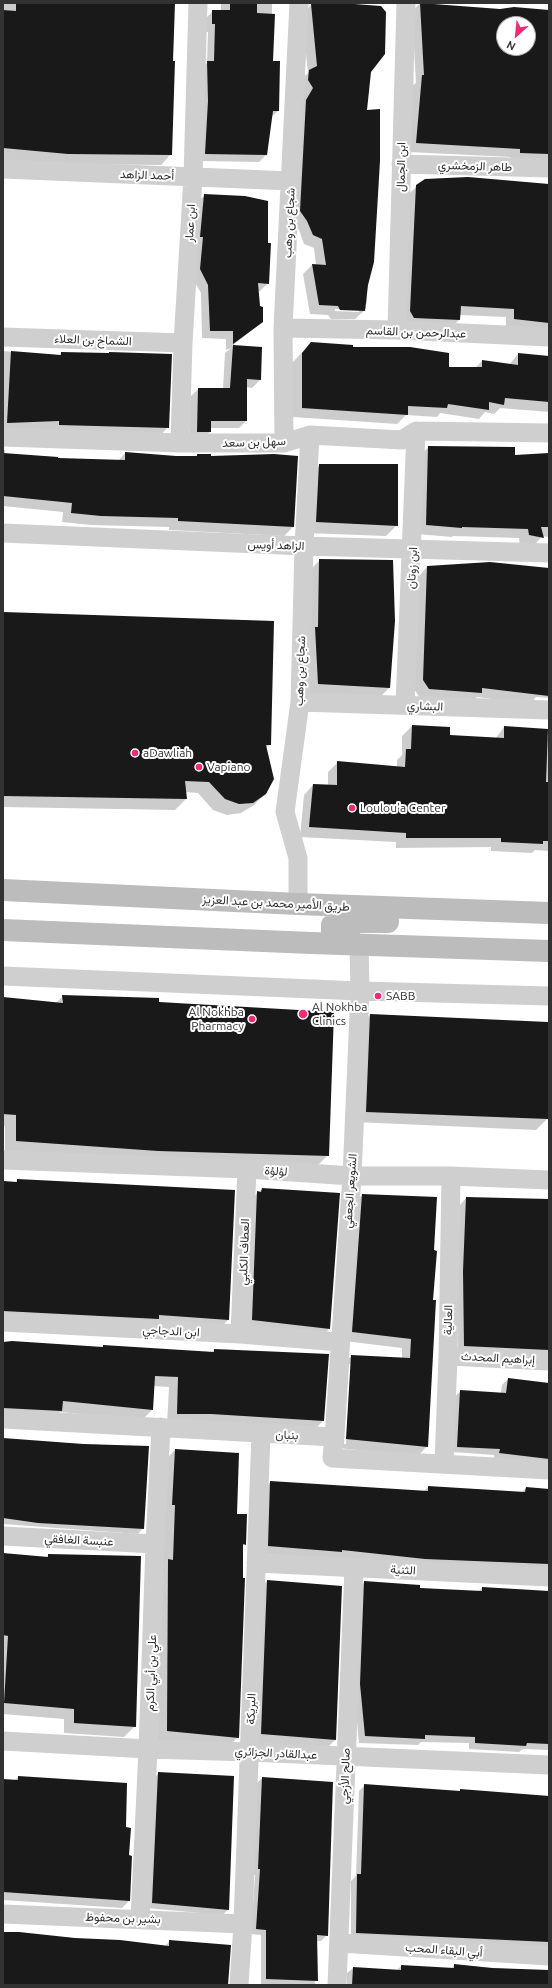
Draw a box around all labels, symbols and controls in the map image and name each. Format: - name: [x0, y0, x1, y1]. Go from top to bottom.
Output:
- north arrow: [496, 16, 536, 56]
- text: N: [505, 39, 517, 53]
- street label: ابن الجمال: [393, 142, 409, 192]
- street label: طاهر الزمخشري: [438, 158, 512, 174]
- street label: أحمد الزاهد: [120, 167, 174, 183]
- street label: شجاع بن وهب: [280, 188, 298, 258]
- street label: ابن عمار: [182, 204, 198, 242]
- street label: عبدالرحمن بن القاسم: [366, 323, 466, 341]
- street label: الشماخ بن العلاء: [54, 331, 132, 349]
- street label: سهل بن سعد: [222, 434, 286, 450]
- street label: الزاهد أويس: [247, 537, 305, 553]
- street label: ابن زوتان: [404, 547, 420, 589]
- street label: شجاع بن وهب: [292, 636, 308, 706]
- street label: البشاري: [407, 698, 443, 714]
- place label: aDawliah: [143, 746, 192, 760]
- marker: aDawliah: [130, 748, 140, 758]
- place label: Vapiano: [207, 760, 251, 774]
- marker: Vapiano: [194, 762, 204, 772]
- place label: Loulou'a Center: [360, 801, 445, 815]
- marker: Loulou'a Center: [347, 803, 357, 813]
- street label: طريق الأمير محمد بن عبد العزيز: [202, 892, 350, 914]
- place label: SABB: [386, 989, 415, 1003]
- marker: SABB: [373, 991, 383, 1001]
- place label: Al Nokhba Clinics: [312, 1000, 367, 1028]
- place label: Al Nokhba Pharmacy: [189, 1005, 244, 1033]
- marker: Al Nokhba Clinics: [297, 1008, 309, 1020]
- marker: Al Nokhba Pharmacy: [247, 1014, 257, 1024]
- street label: الشويعر الجعفي: [340, 1153, 360, 1229]
- street label: لؤلؤة: [264, 1163, 288, 1179]
- street label: العطاف الكلبي: [236, 1218, 252, 1286]
- street label: العالية: [441, 1305, 455, 1335]
- street label: ابن الدجاجي: [142, 1322, 200, 1340]
- street label: إبراهيم المحدث: [461, 1349, 535, 1367]
- street label: بنبان: [275, 1427, 299, 1443]
- street label: عنبسة الغافقي: [44, 1531, 114, 1549]
- street label: الثنية: [390, 1562, 416, 1578]
- street label: علي بن أبي الكرم: [142, 1634, 160, 1712]
- street label: البريكة: [243, 1693, 259, 1725]
- street label: عبدالقادر الجزائري: [234, 1744, 318, 1762]
- street label: صالح الأزجي: [337, 1748, 353, 1804]
- street label: بشير بن محفوظ: [85, 1909, 161, 1927]
- street label: أبي البقاء المحب: [405, 1940, 483, 1960]

